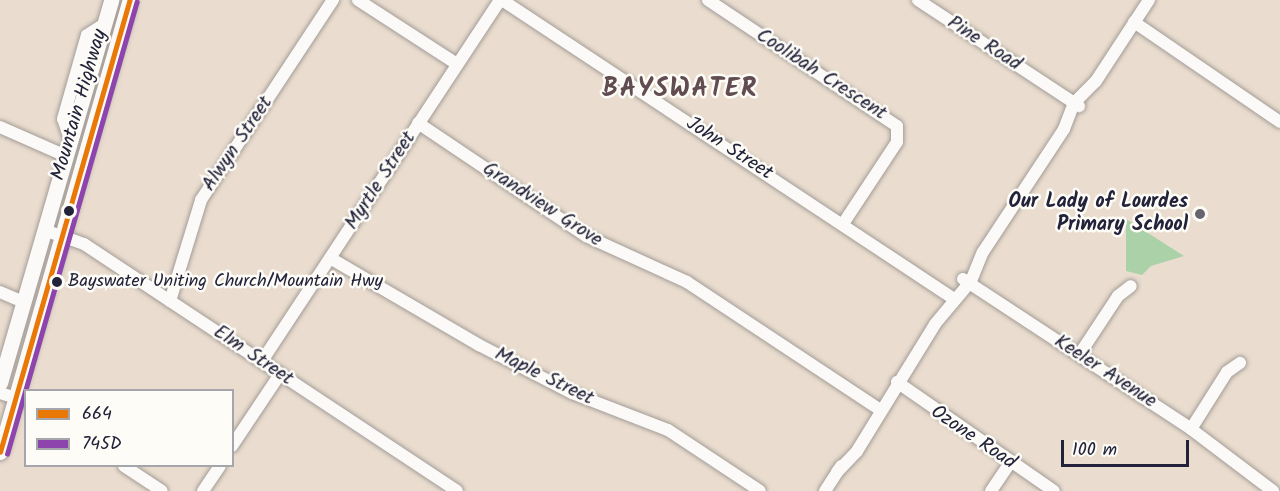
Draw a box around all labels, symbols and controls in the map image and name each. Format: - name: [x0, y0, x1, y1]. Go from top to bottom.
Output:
- street label: Pine Road: [942, 11, 1026, 77]
- street label: Coolibah Crescent: [751, 24, 891, 126]
- street label: Mountain Highway: [47, 27, 113, 183]
- district label: BAYSWATER: [602, 74, 758, 106]
- street label: Alwyn Street: [197, 92, 279, 196]
- street label: John Street: [681, 112, 777, 186]
- street label: Myrtle Street: [340, 127, 422, 235]
- street label: Grandview Grove: [478, 157, 606, 253]
- place label: Our Lady of Lourdes Primary School: [1009, 190, 1188, 237]
- unlabelled marker: [63, 205, 75, 217]
- marker: Our Lady of Lourdes Primary School: [1193, 207, 1207, 221]
- place label: Bayswater Uniting Church/Mountain Hwy: [68, 271, 383, 293]
- marker: Bayswater Uniting Church/Mountain Hwy: [51, 276, 63, 288]
- street label: Elm Street: [208, 321, 298, 391]
- street label: Keeler Avenue: [1049, 330, 1161, 414]
- street label: Maple Street: [490, 343, 598, 411]
- legend: [24, 389, 234, 467]
- text: 664: [82, 400, 112, 429]
- street label: Ozone Road: [926, 401, 1020, 475]
- scale bar: [1064, 428, 1192, 466]
- text: 745D: [82, 430, 122, 459]
- text: 100 m: [1072, 436, 1117, 465]

